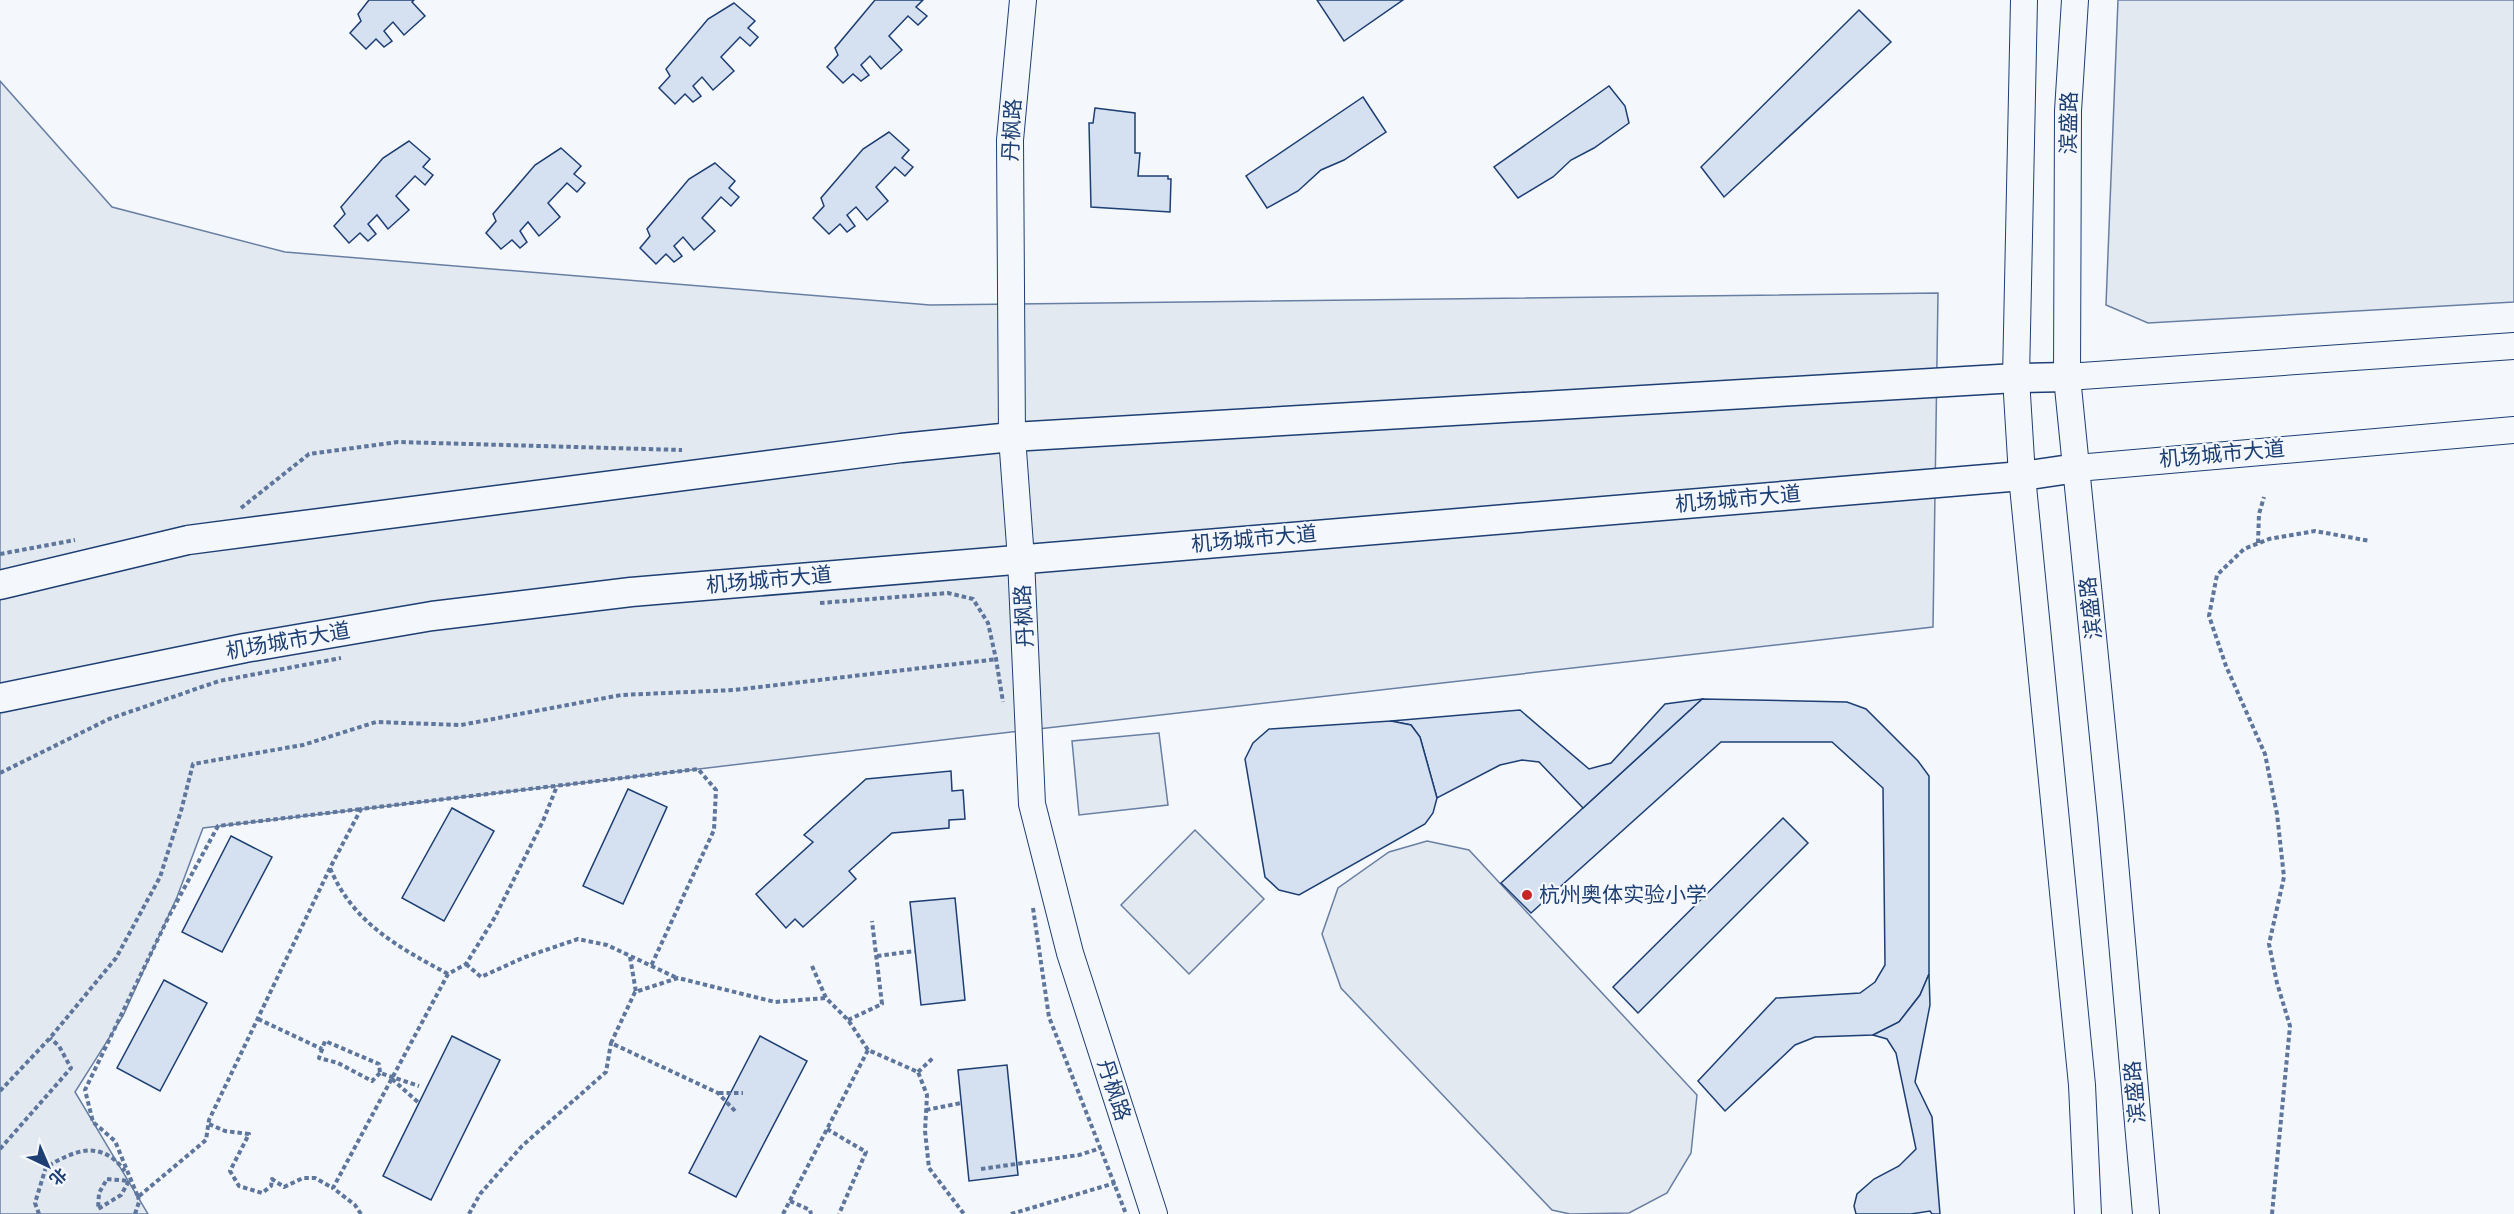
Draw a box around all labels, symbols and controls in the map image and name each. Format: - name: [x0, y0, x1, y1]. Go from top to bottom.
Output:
- street label: 滨盛路: [2056, 91, 2082, 155]
- street label: 丹枫路: [998, 98, 1026, 162]
- street label: 机场城市大道: [2158, 437, 2286, 471]
- street label: 机场城市大道: [1674, 482, 1802, 516]
- street label: 机场城市大道: [1190, 522, 1318, 556]
- street label: 机场城市大道: [705, 563, 833, 597]
- street label: 滨盛路: [2076, 575, 2106, 641]
- street label: 丹枫路: [1010, 584, 1038, 648]
- street label: 机场城市大道: [224, 618, 352, 664]
- place label: 杭州奥体实验小学: [1539, 883, 1707, 907]
- marker: 杭州奥体实验小学: [1520, 888, 1534, 902]
- street label: 丹枫路: [1093, 1056, 1135, 1124]
- street label: 滨盛路: [2120, 1060, 2150, 1124]
- north arrow: [18, 1136, 78, 1196]
- text: 北: [46, 1164, 70, 1189]

